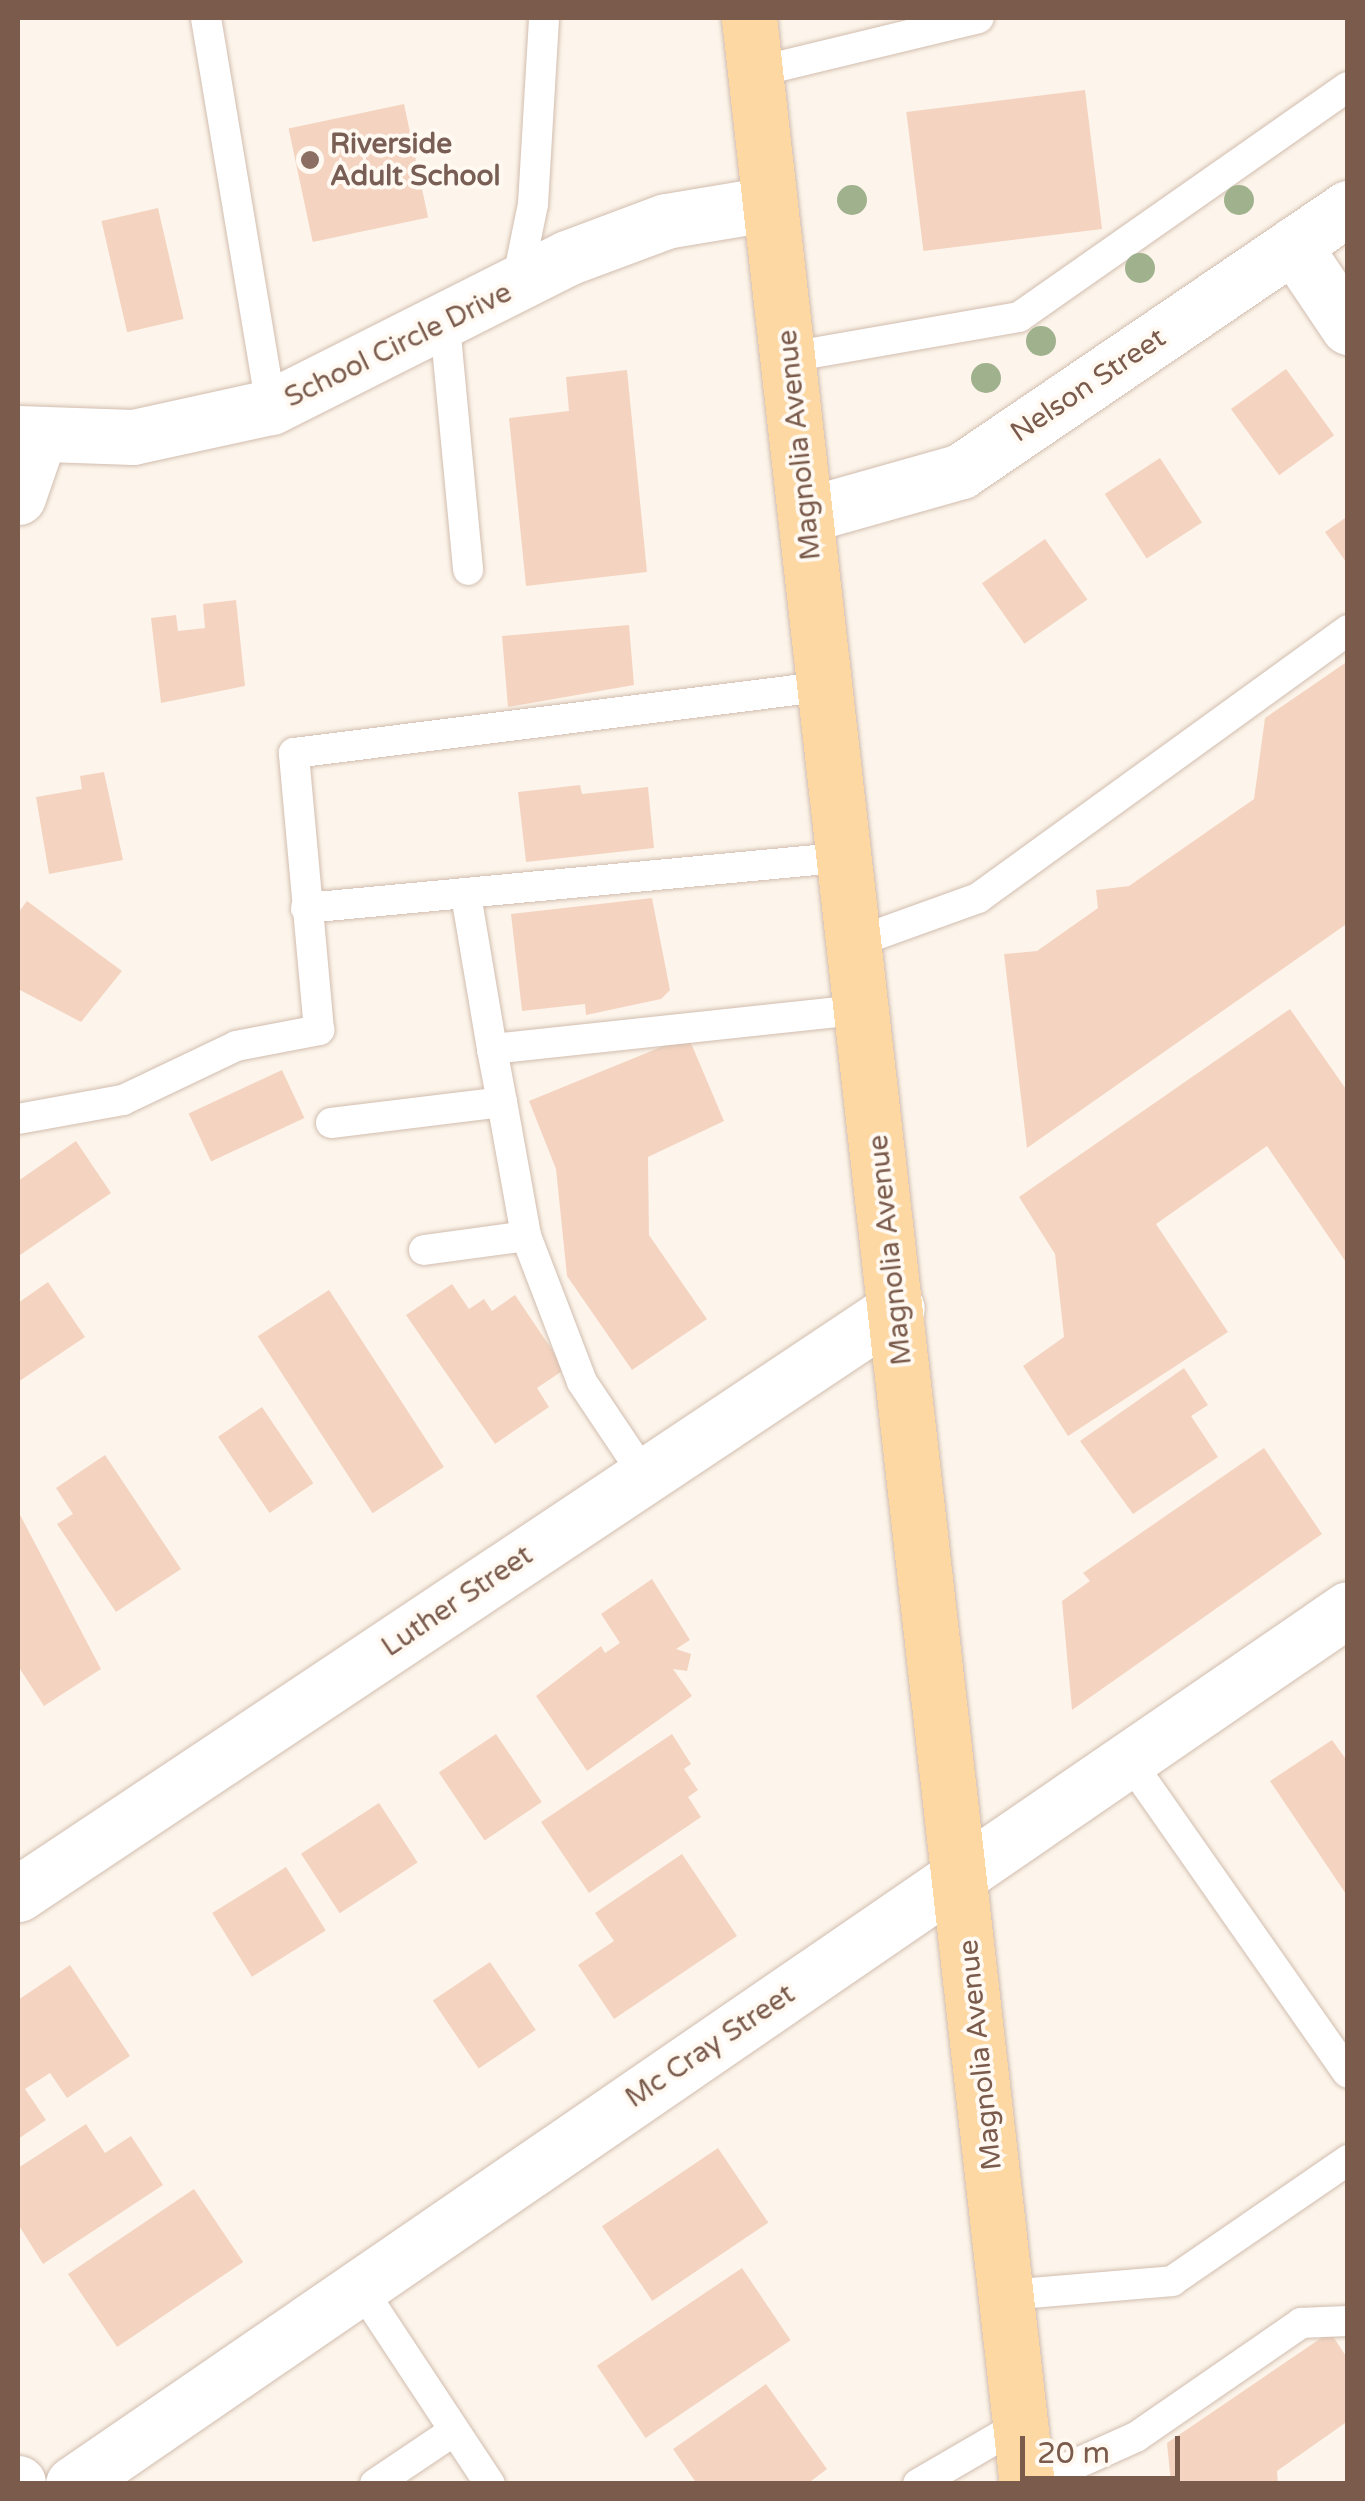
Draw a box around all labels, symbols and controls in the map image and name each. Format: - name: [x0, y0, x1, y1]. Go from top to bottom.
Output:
- place label: Riverside Adult School: [330, 127, 500, 193]
- marker: Riverside Adult School: [299, 149, 321, 171]
- street label: School Circle Drive: [279, 275, 517, 415]
- street label: Nelson Street: [1004, 321, 1172, 449]
- street label: Magnolia Avenue: [770, 328, 828, 562]
- street label: Magnolia Avenue: [861, 1133, 919, 1367]
- street label: Luther Street: [375, 1538, 539, 1664]
- street label: Magnolia Avenue: [951, 1938, 1009, 2172]
- street label: Mc Cray Street: [619, 1977, 801, 2115]
- scale bar: [1025, 2416, 1185, 2478]
- text: 20 m: [1037, 2435, 1110, 2472]

